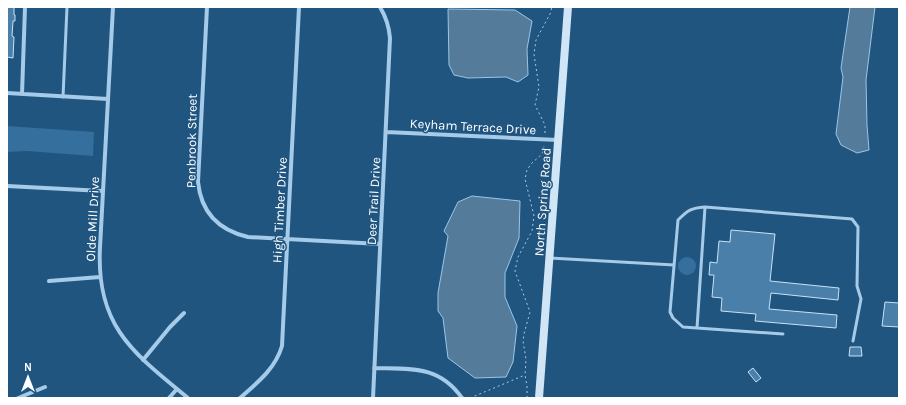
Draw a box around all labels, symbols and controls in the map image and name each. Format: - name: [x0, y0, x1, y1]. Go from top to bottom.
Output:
- street label: Penbrook Street: [183, 94, 200, 188]
- street label: Keyham Terrace Drive: [409, 116, 537, 137]
- street label: North Spring Road: [531, 147, 554, 257]
- street label: High Timber Drive: [269, 156, 290, 263]
- street label: Deer Trail Drive: [364, 156, 383, 245]
- street label: Olde Mill Drive: [83, 176, 102, 262]
- north arrow: [8, 357, 48, 397]
- text: N: [24, 361, 32, 374]

